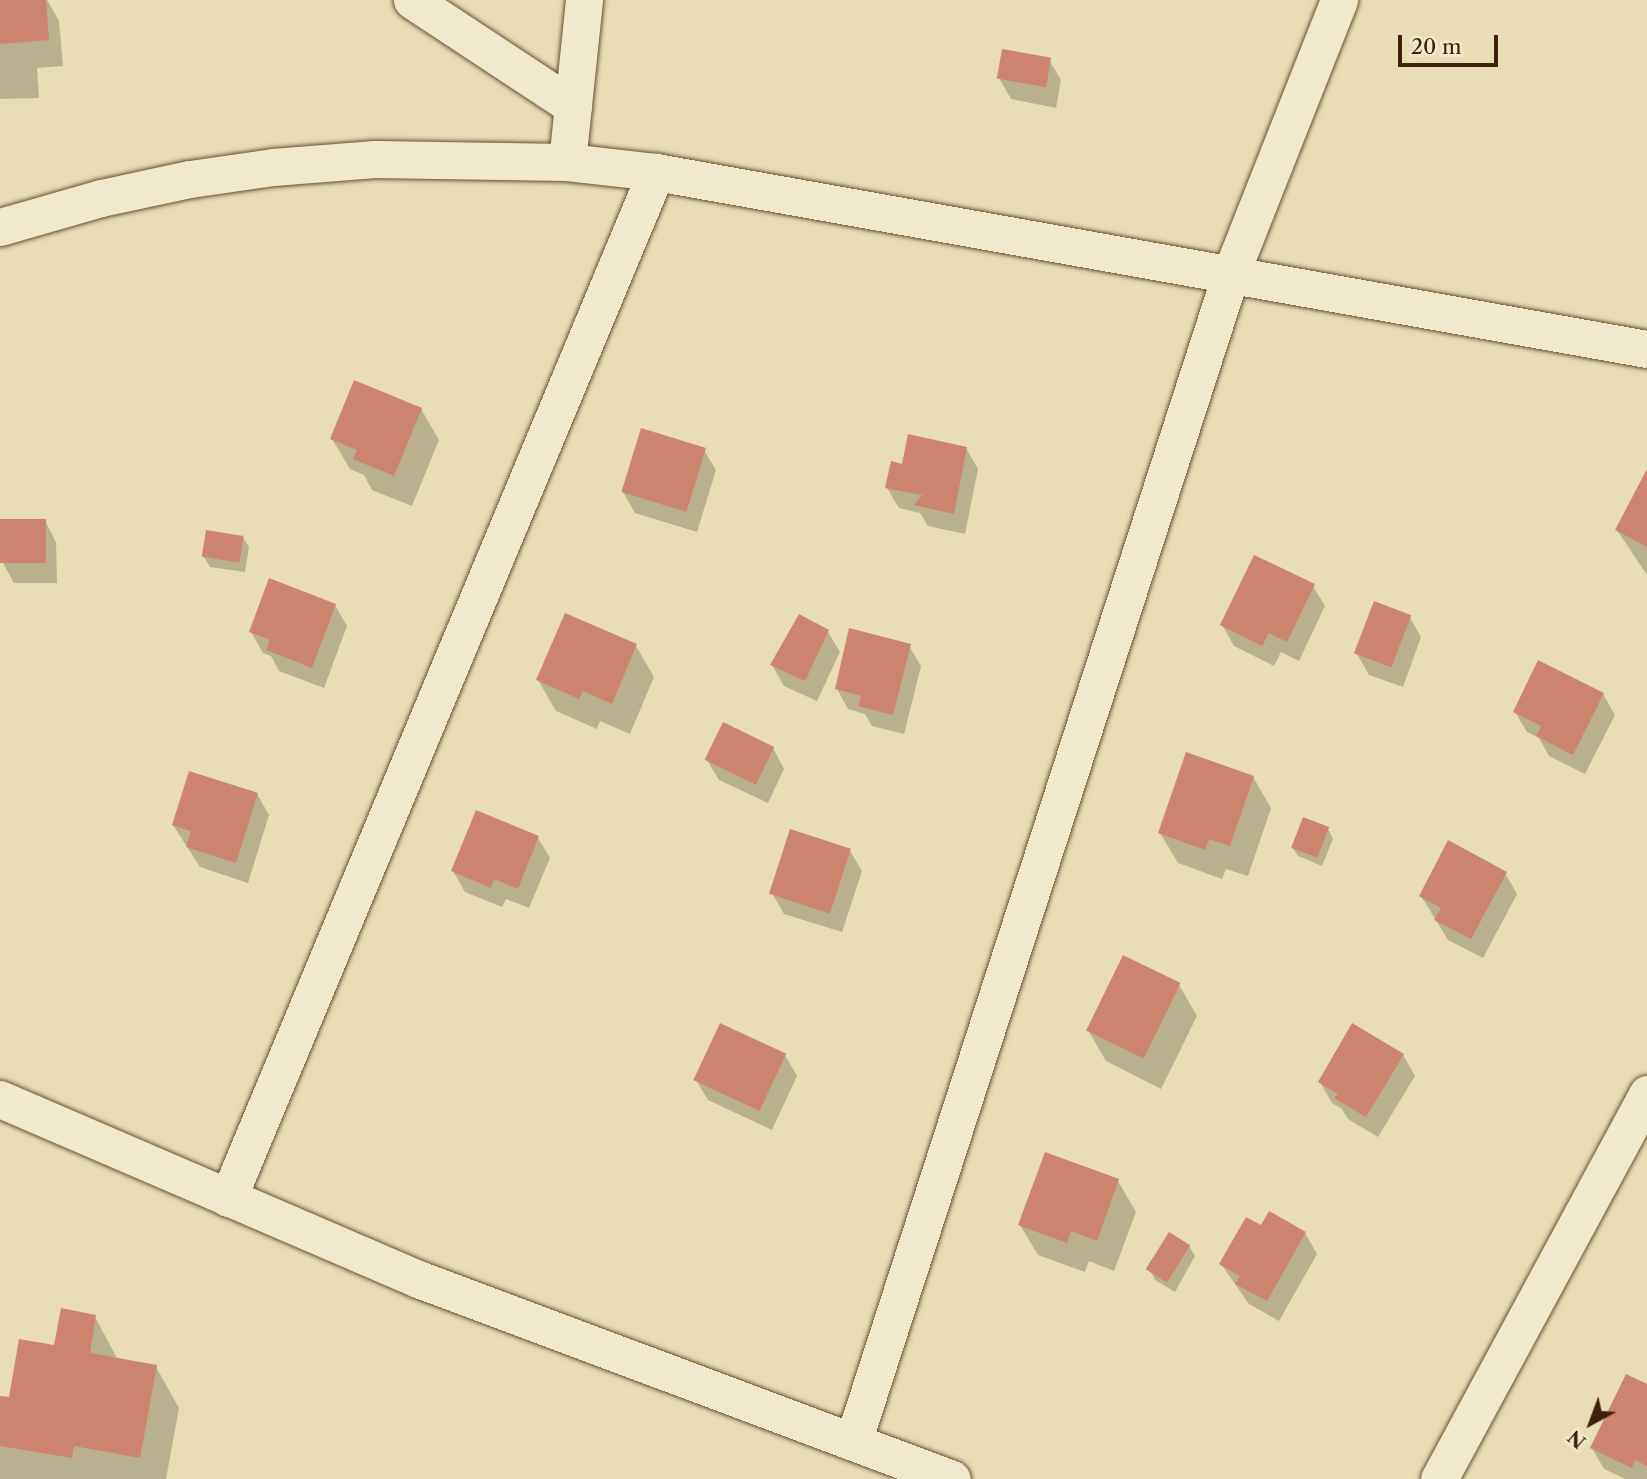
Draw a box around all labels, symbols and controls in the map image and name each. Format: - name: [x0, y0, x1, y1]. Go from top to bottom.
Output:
- scale bar: [1402, 21, 1502, 65]
- text: 20 m: [1411, 34, 1462, 59]
- north arrow: [1556, 1388, 1626, 1458]
- text: N: [1563, 1425, 1591, 1453]

